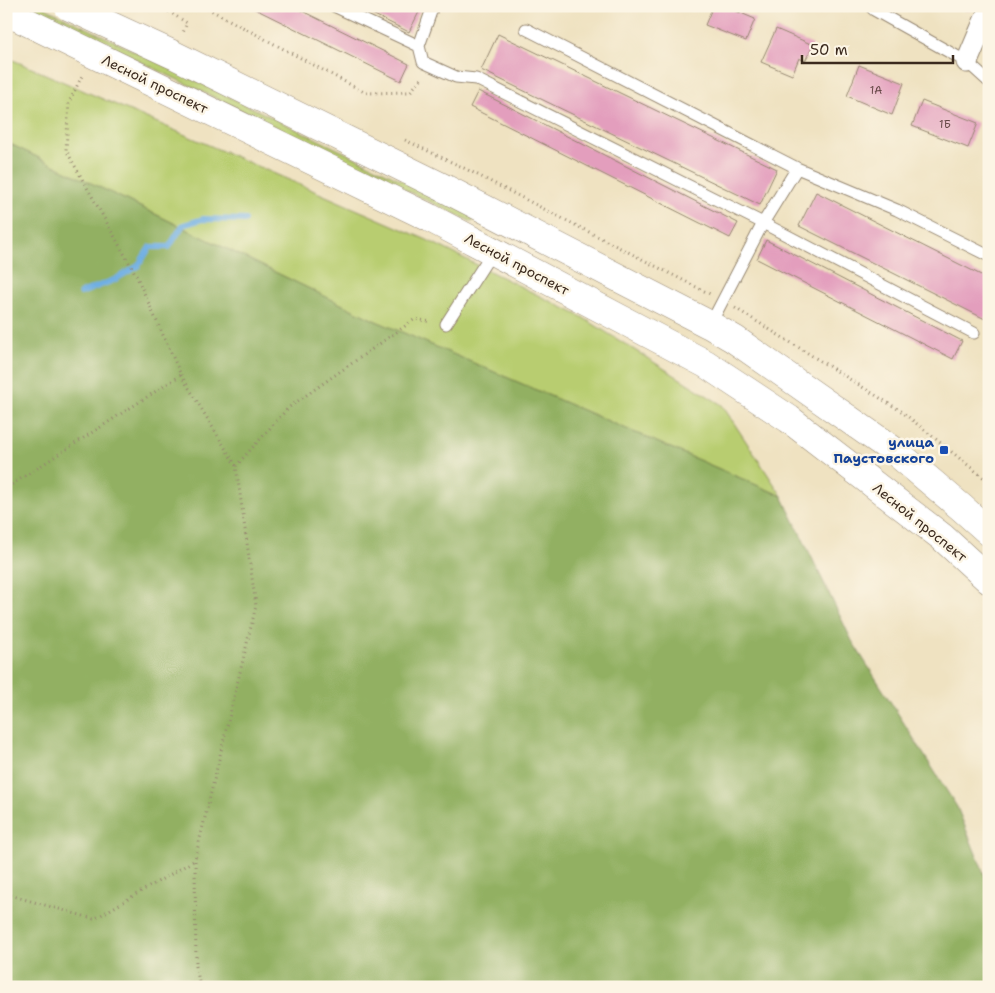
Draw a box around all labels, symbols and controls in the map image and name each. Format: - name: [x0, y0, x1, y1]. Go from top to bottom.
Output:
- scale bar: [802, 32, 954, 64]
- text: 50 m: [810, 40, 848, 60]
- street label: Лесной проспект: [99, 50, 212, 118]
- house number: 1А: [870, 83, 882, 98]
- house number: 1Б: [939, 117, 951, 132]
- street label: Лесной проспект: [462, 229, 573, 300]
- place label: улица Паустовского: [833, 433, 934, 467]
- marker: улица Паустовского: [938, 444, 950, 456]
- street label: Лесной проспект: [869, 479, 971, 566]

